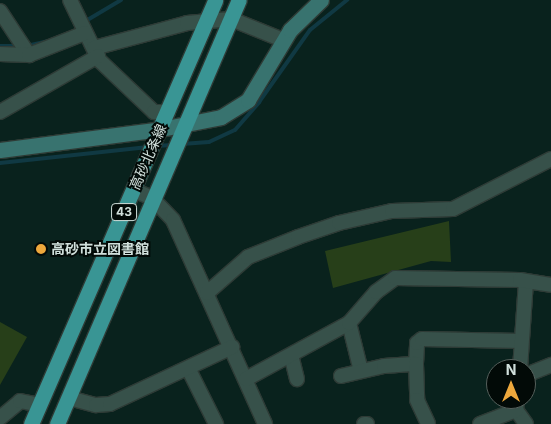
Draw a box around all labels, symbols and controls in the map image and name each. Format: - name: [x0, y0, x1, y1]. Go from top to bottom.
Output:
- street label: 高砂北条線: [126, 122, 170, 192]
- road number: 43: [110, 202, 138, 222]
- place label: 高砂市立図書館: [51, 241, 149, 257]
- marker: 高砂市立図書館: [35, 243, 47, 255]
- north arrow: [486, 359, 536, 409]
- text: N: [506, 361, 516, 378]

